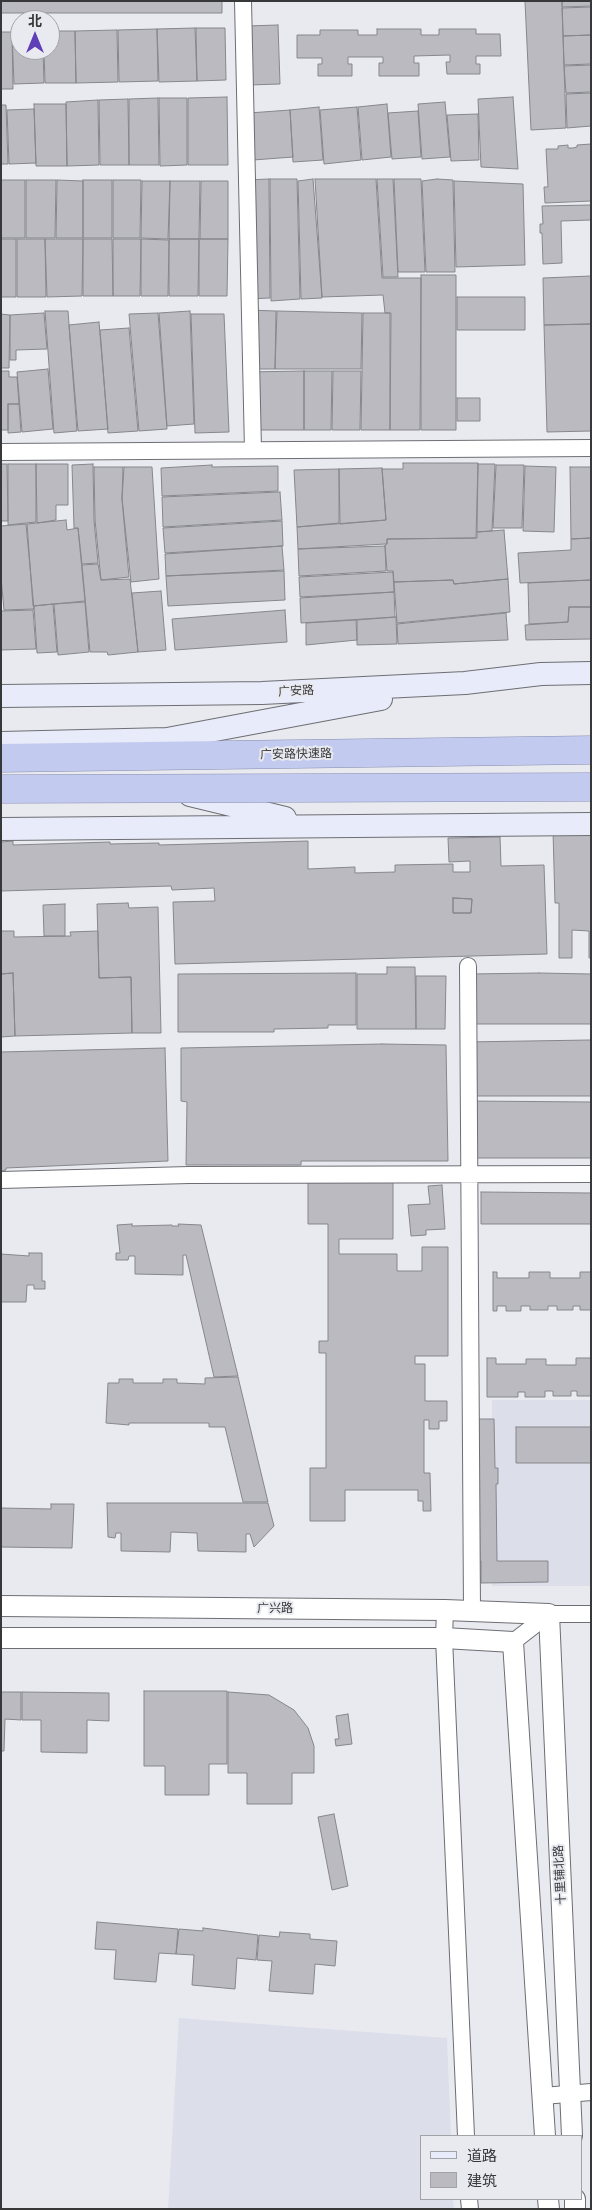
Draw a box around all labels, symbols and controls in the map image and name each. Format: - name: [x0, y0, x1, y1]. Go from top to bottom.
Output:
- north arrow: [10, 10, 60, 60]
- text: 北: [28, 12, 42, 29]
- street label: 广安路: [278, 683, 314, 699]
- street label: 广安路快速路: [260, 746, 332, 762]
- street label: 广兴路: [257, 1601, 293, 1615]
- street label: 十里铺北路: [551, 1845, 569, 1905]
- legend: [420, 2135, 582, 2200]
- text: 道路: [467, 2146, 497, 2164]
- text: 建筑: [467, 2171, 497, 2189]

